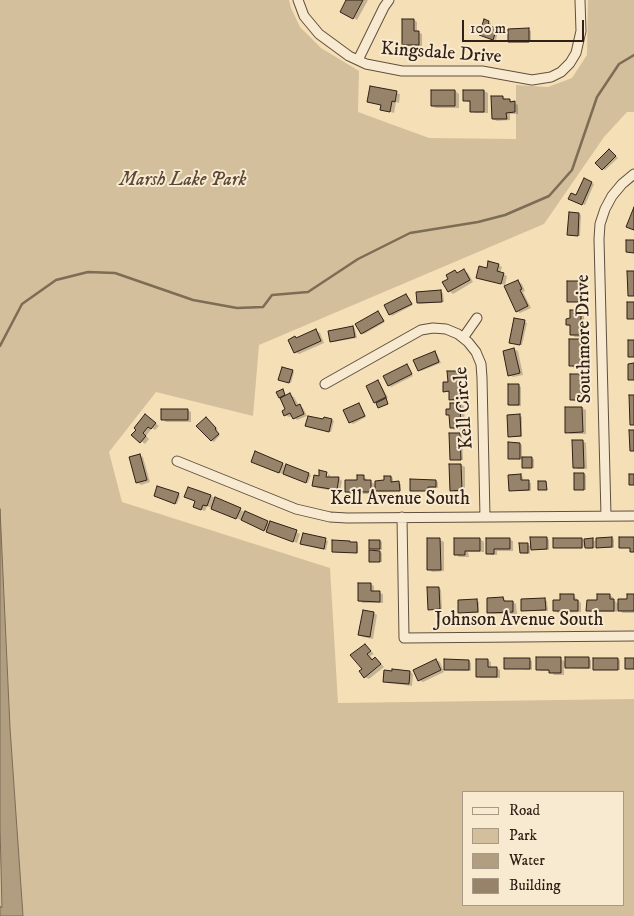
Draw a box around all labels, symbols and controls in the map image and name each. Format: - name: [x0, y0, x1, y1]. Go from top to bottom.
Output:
- scale bar: [464, 10, 586, 42]
- text: 100 m: [470, 19, 506, 38]
- street label: Kingsdale Drive: [380, 38, 502, 70]
- park label: Marsh Lake Park: [120, 170, 246, 192]
- street label: Southmore Drive: [572, 274, 598, 404]
- street label: Kell Circle: [451, 366, 479, 450]
- street label: Kell Avenue South: [330, 489, 470, 511]
- street label: Johnson Avenue South: [434, 610, 604, 632]
- legend: [462, 791, 624, 906]
- text: Road: [509, 801, 540, 820]
- text: Park: [509, 826, 537, 845]
- text: Water: [509, 851, 545, 870]
- text: Building: [509, 876, 561, 895]

